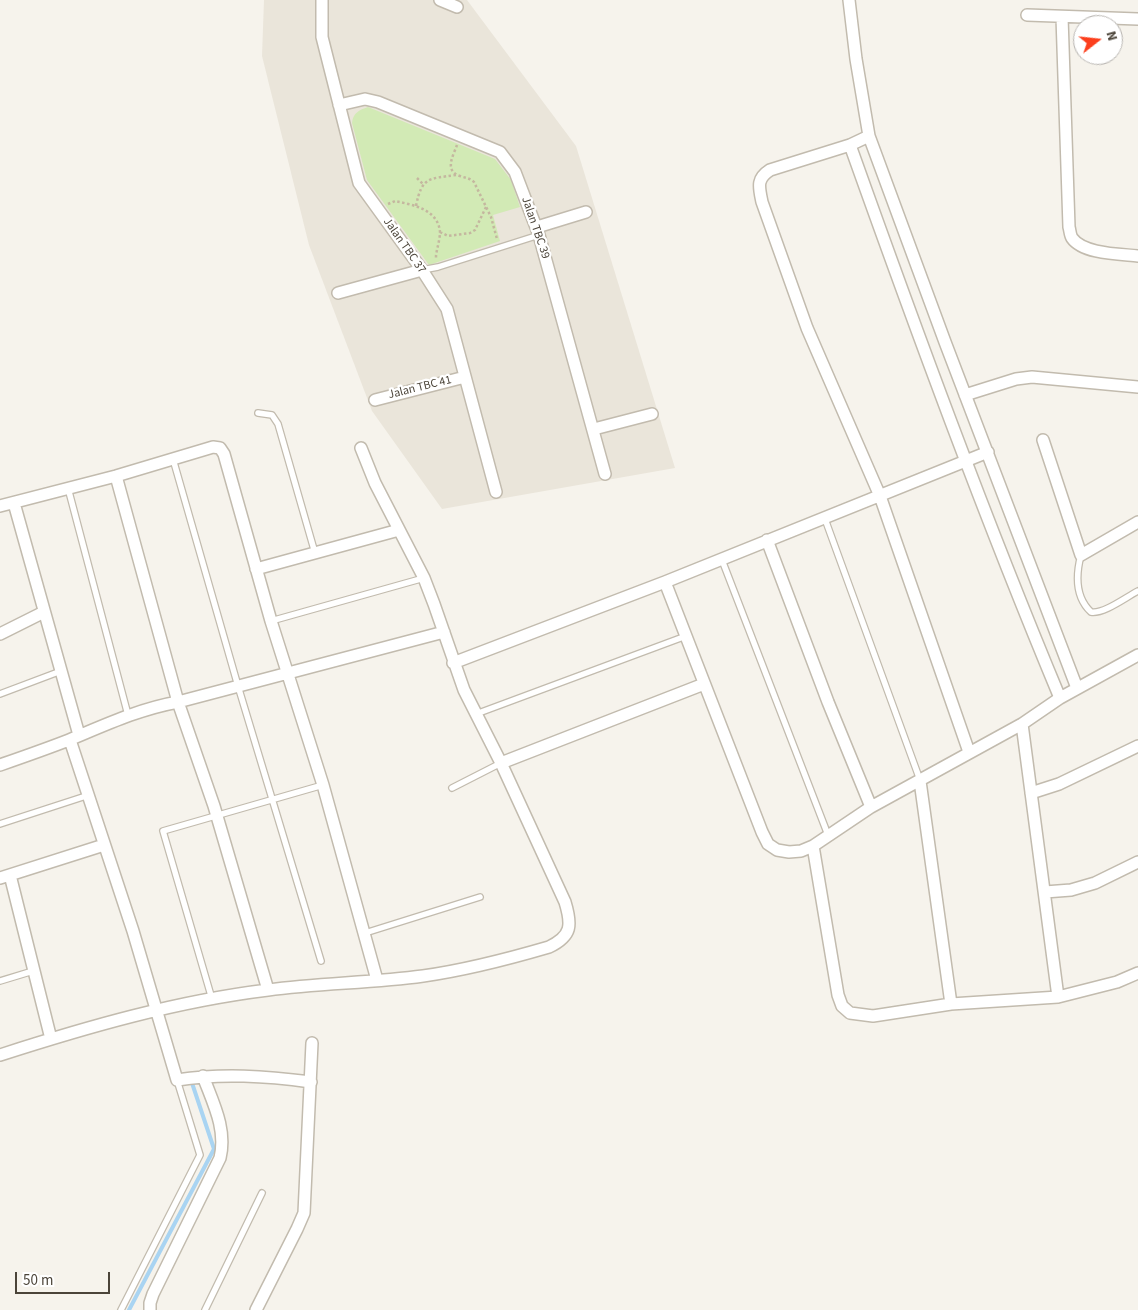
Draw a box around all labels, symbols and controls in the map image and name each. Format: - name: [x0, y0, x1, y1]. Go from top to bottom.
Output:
- north arrow: [1073, 15, 1123, 65]
- text: N: [1101, 29, 1122, 43]
- street label: Jalan TBC 39: [518, 195, 552, 261]
- street label: Jalan TBC 37: [380, 215, 428, 277]
- street label: Jalan TBC 41: [387, 373, 453, 403]
- scale bar: [18, 1262, 112, 1294]
- text: 50 m: [23, 1270, 53, 1291]

